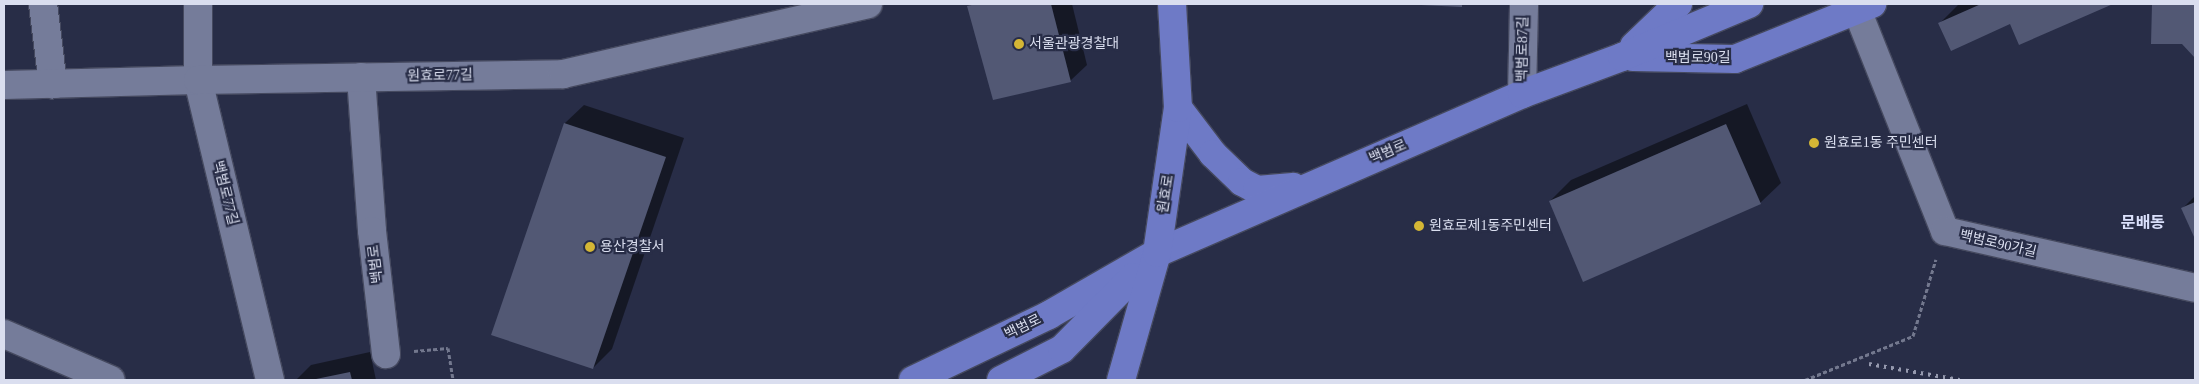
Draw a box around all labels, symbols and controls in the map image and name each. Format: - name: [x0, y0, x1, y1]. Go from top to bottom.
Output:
- street label: 백범로87길: [1514, 16, 1532, 82]
- place label: 서울관광경찰대: [1029, 36, 1119, 52]
- marker: 서울관광경찰대: [1013, 38, 1025, 50]
- street label: 백범로90길: [1665, 50, 1731, 66]
- street label: 원효로77길: [407, 67, 473, 85]
- place label: 원효로1동 주민센터: [1824, 135, 1938, 151]
- street label: 백범로: [1367, 137, 1409, 167]
- marker: 원효로1동 주민센터: [1808, 137, 1820, 149]
- street label: 백범로77길: [209, 159, 241, 227]
- street label: 원효로: [1155, 174, 1177, 214]
- district label: 문배동: [2121, 213, 2165, 233]
- place label: 원효로제1동주민센터: [1429, 218, 1552, 234]
- marker: 원효로제1동주민센터: [1413, 220, 1425, 232]
- street label: 백범로90가길: [1958, 227, 2038, 261]
- place label: 용산경찰서: [600, 239, 664, 255]
- marker: 용산경찰서: [584, 241, 596, 253]
- street label: 백범로: [365, 244, 387, 284]
- street label: 백범로: [1002, 311, 1044, 343]

